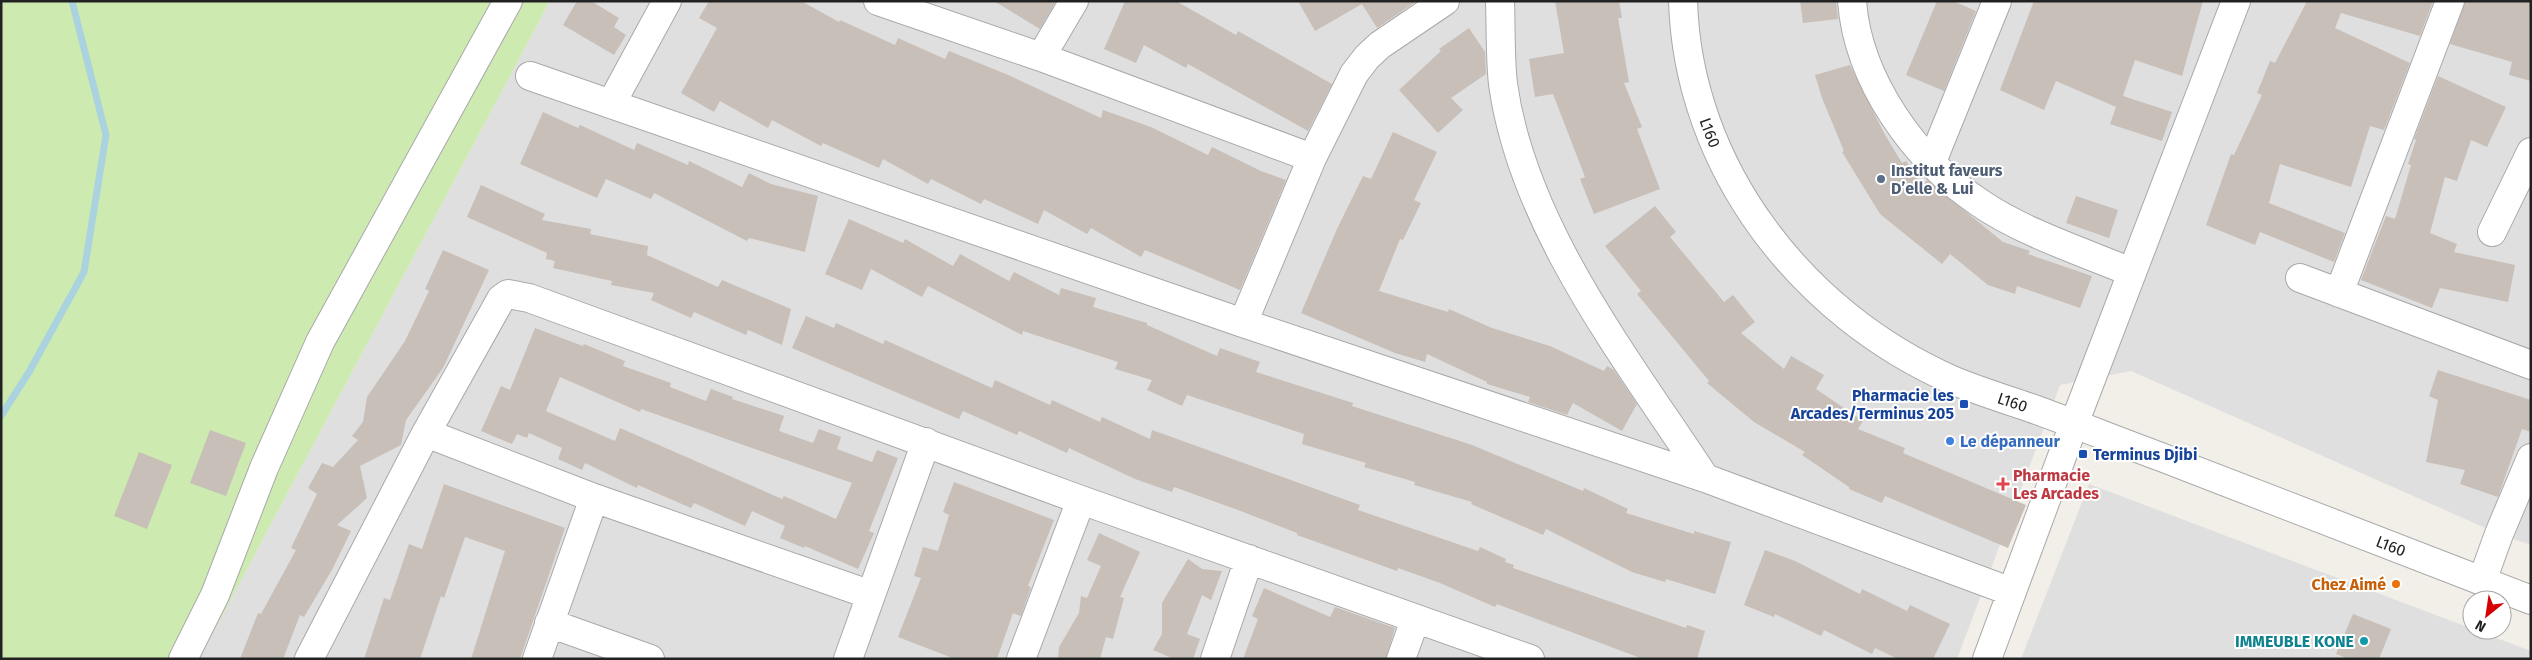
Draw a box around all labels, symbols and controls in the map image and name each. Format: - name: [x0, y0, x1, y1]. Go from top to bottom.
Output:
- street label: L160: [1696, 115, 1725, 150]
- place label: Institut faveurs D’elle & Lui: [1891, 161, 2003, 198]
- marker: Institut faveurs D’elle & Lui: [1875, 173, 1887, 185]
- place label: Pharmacie les Arcades/Terminus 205: [1790, 386, 1954, 423]
- street label: L160: [1995, 388, 2030, 416]
- marker: Pharmacie les Arcades/Terminus 205: [1958, 398, 1970, 410]
- place label: Le dépanneur: [1960, 432, 2060, 451]
- marker: Le dépanneur: [1944, 435, 1956, 447]
- place label: Terminus Djibi: [2093, 445, 2197, 464]
- marker: Terminus Djibi: [2077, 448, 2089, 460]
- place label: Pharmacie Les Arcades: [2013, 466, 2099, 503]
- marker: Pharmacie Les Arcades: [1997, 478, 2009, 490]
- street label: L160: [2373, 531, 2409, 560]
- place label: Chez Aimé: [2312, 575, 2386, 594]
- marker: Chez Aimé: [2390, 578, 2402, 590]
- north arrow: [2462, 590, 2512, 640]
- text: N: [2472, 616, 2489, 636]
- place label: IMMEUBLE KONE: [2235, 632, 2354, 651]
- marker: IMMEUBLE KONE: [2358, 635, 2370, 647]

